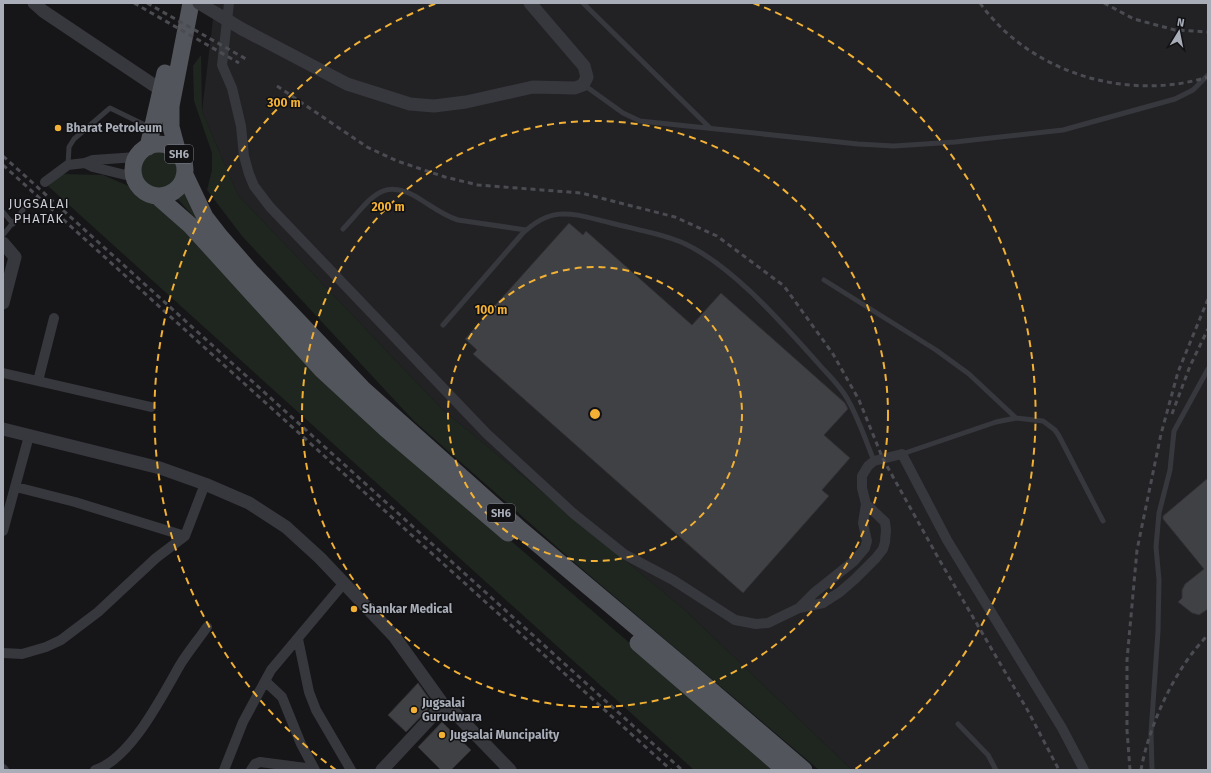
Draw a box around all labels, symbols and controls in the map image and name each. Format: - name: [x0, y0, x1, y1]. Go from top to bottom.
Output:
- north arrow: [1159, 12, 1199, 52]
- text: N: [1176, 16, 1185, 30]
- text: 300 m: [266, 96, 301, 110]
- place label: Bharat Petroleum: [66, 121, 162, 135]
- marker: Bharat Petroleum: [53, 123, 63, 133]
- road number: SH6: [165, 145, 193, 163]
- district label: JUGSALAI PHATAK: [8, 196, 70, 226]
- text: 200 m: [371, 200, 405, 214]
- text: 100 m: [475, 303, 507, 317]
- centre of rings: [588, 407, 602, 421]
- road number: SH6: [487, 504, 515, 522]
- place label: Shankar Medical: [362, 602, 453, 616]
- marker: Shankar Medical: [349, 604, 359, 614]
- place label: Jugsalai Gurudwara: [421, 696, 482, 724]
- marker: Jugsalai Gurudwara: [409, 705, 419, 715]
- place label: Jugsalai Muncipality: [449, 728, 560, 742]
- marker: Jugsalai Muncipality: [437, 730, 447, 740]

